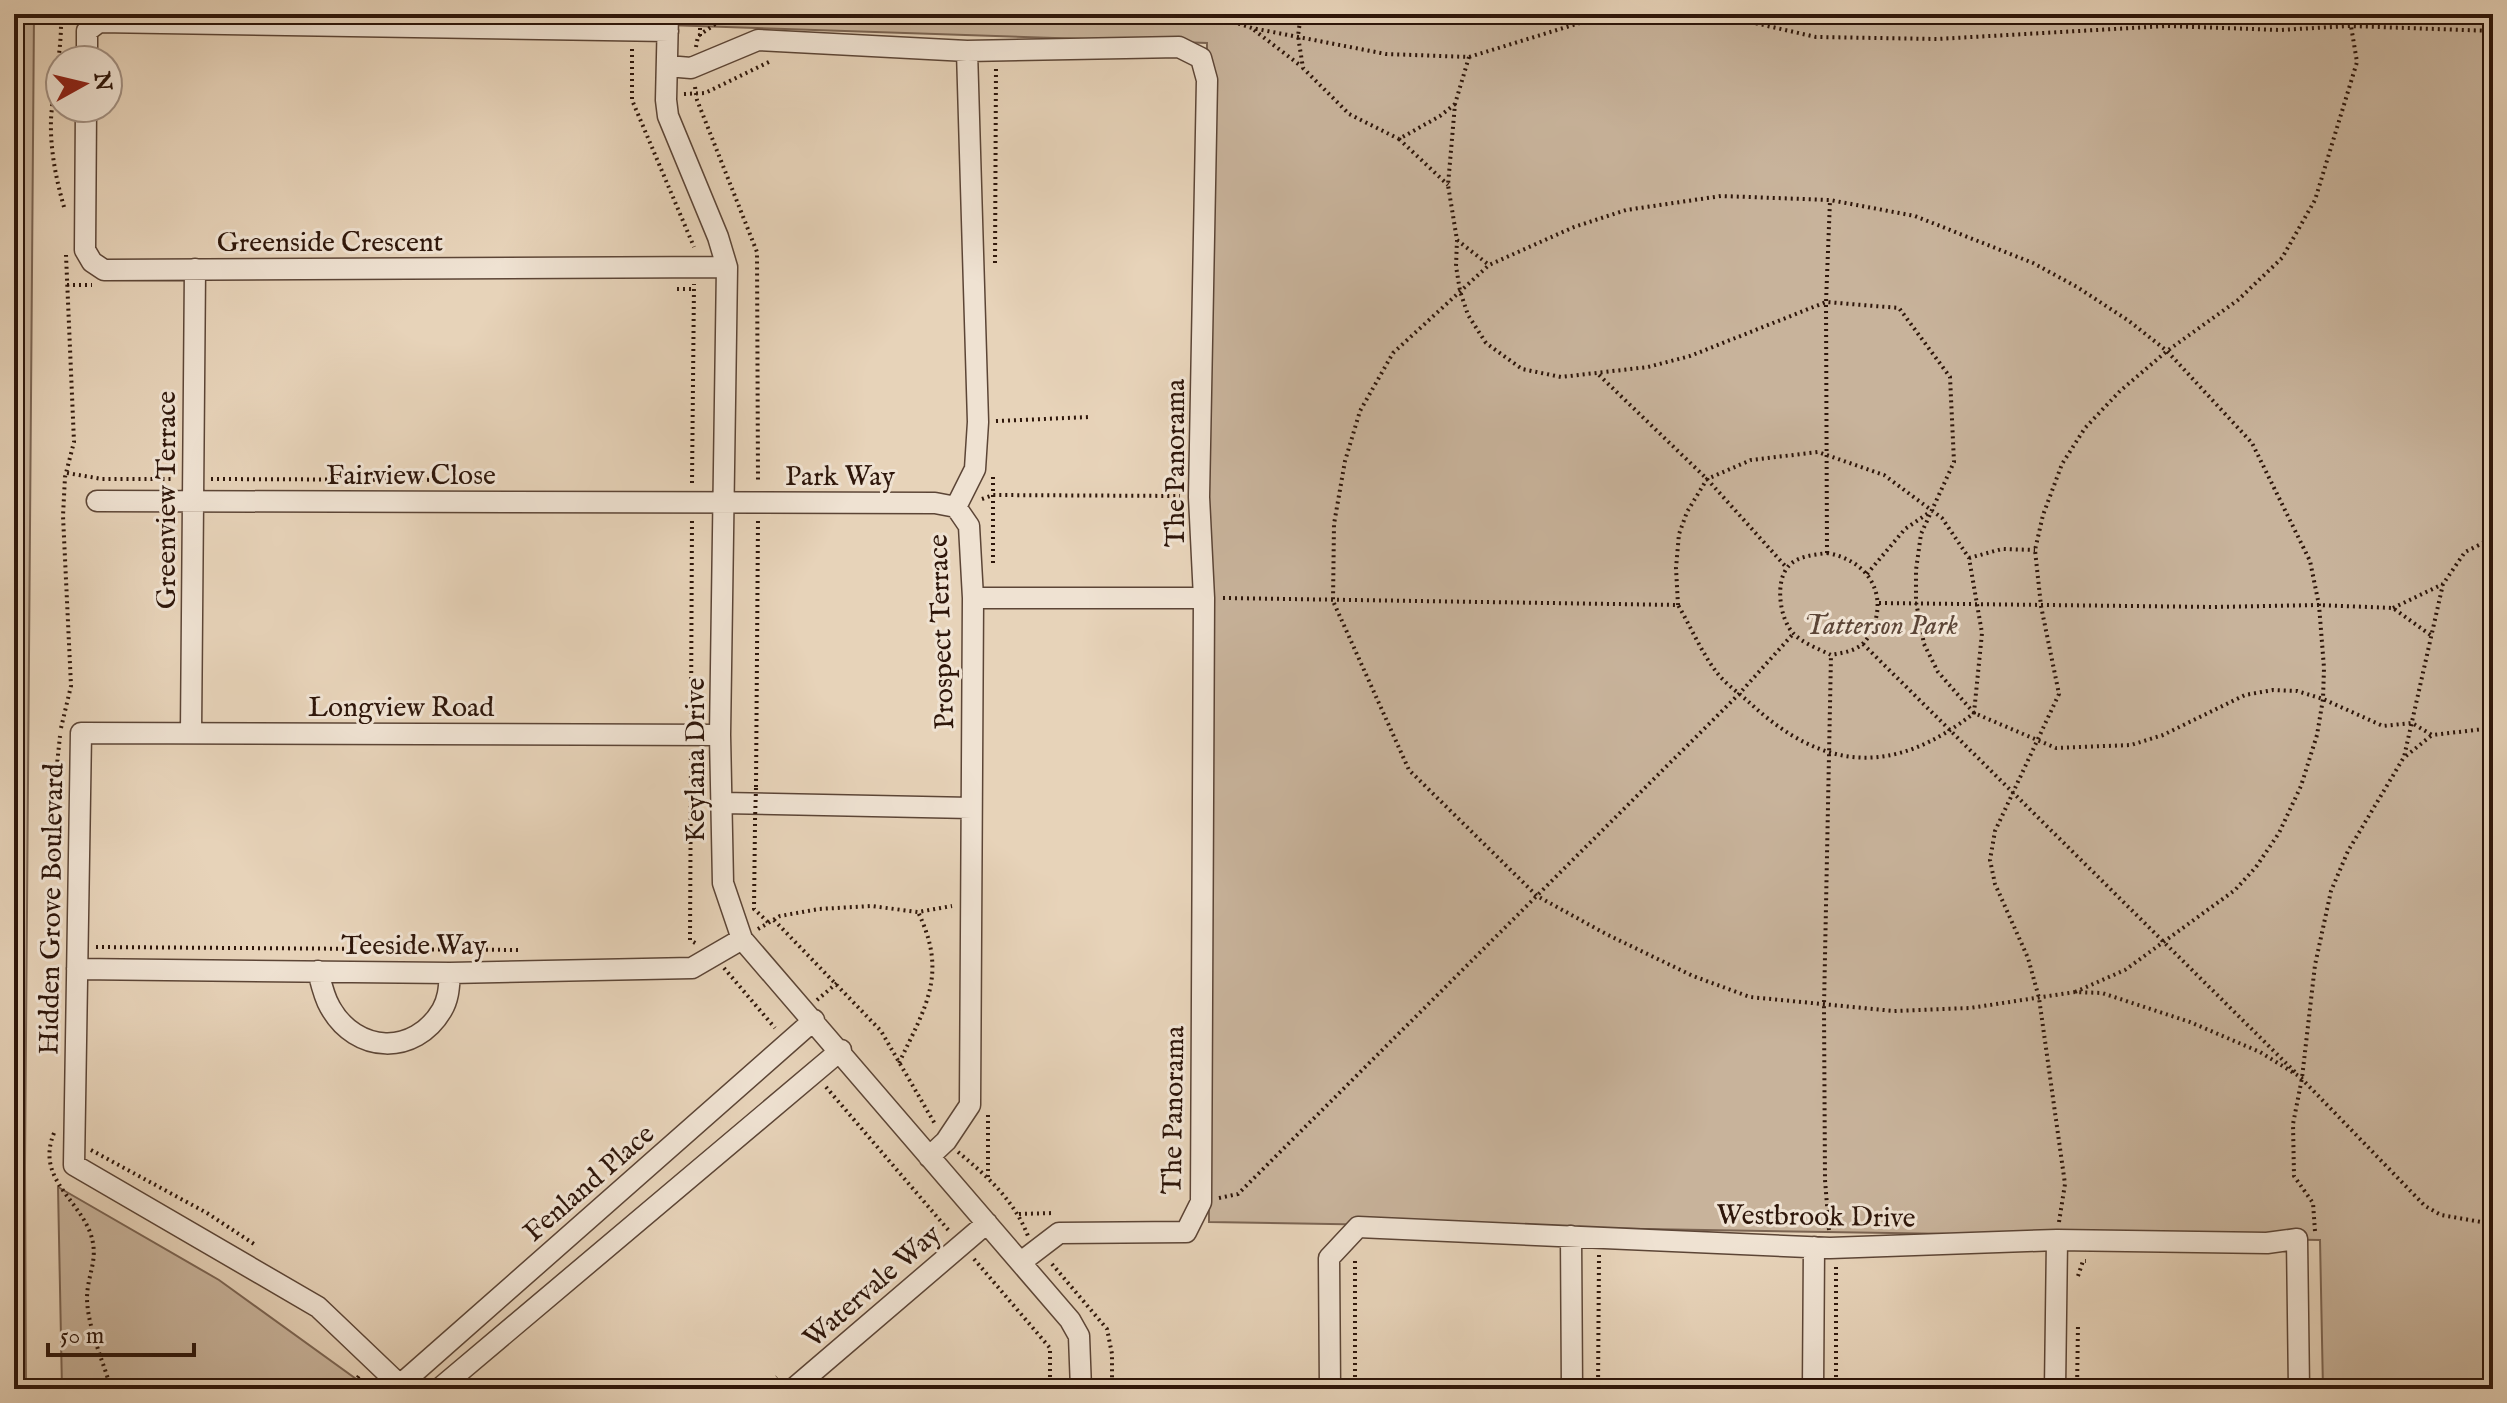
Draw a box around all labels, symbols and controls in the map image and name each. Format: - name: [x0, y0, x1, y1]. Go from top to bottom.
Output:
- north arrow: [44, 44, 124, 124]
- text: N: [86, 69, 117, 93]
- street label: Greenside Crescent: [217, 226, 444, 261]
- street label: The Panorama: [1159, 378, 1194, 547]
- street label: Greenview Terrace: [150, 391, 185, 609]
- street label: Fairview Close: [326, 459, 496, 494]
- street label: Park Way: [785, 460, 895, 495]
- street label: Prospect Terrace: [922, 533, 963, 730]
- park label: Tatterson Park: [1804, 609, 1958, 644]
- street label: Keylana Drive: [679, 678, 714, 842]
- street label: Longview Road: [308, 691, 494, 726]
- street label: Hidden Grove Boulevard: [32, 763, 73, 1055]
- street label: Teeside Way: [341, 929, 487, 964]
- street label: The Panorama: [1156, 1025, 1193, 1195]
- street label: Fenland Place: [517, 1117, 662, 1250]
- street label: Westbrook Drive: [1716, 1198, 1916, 1237]
- street label: Watervale Way: [797, 1217, 949, 1356]
- scale bar: [48, 1307, 194, 1357]
- text: 50 m: [60, 1321, 104, 1352]

